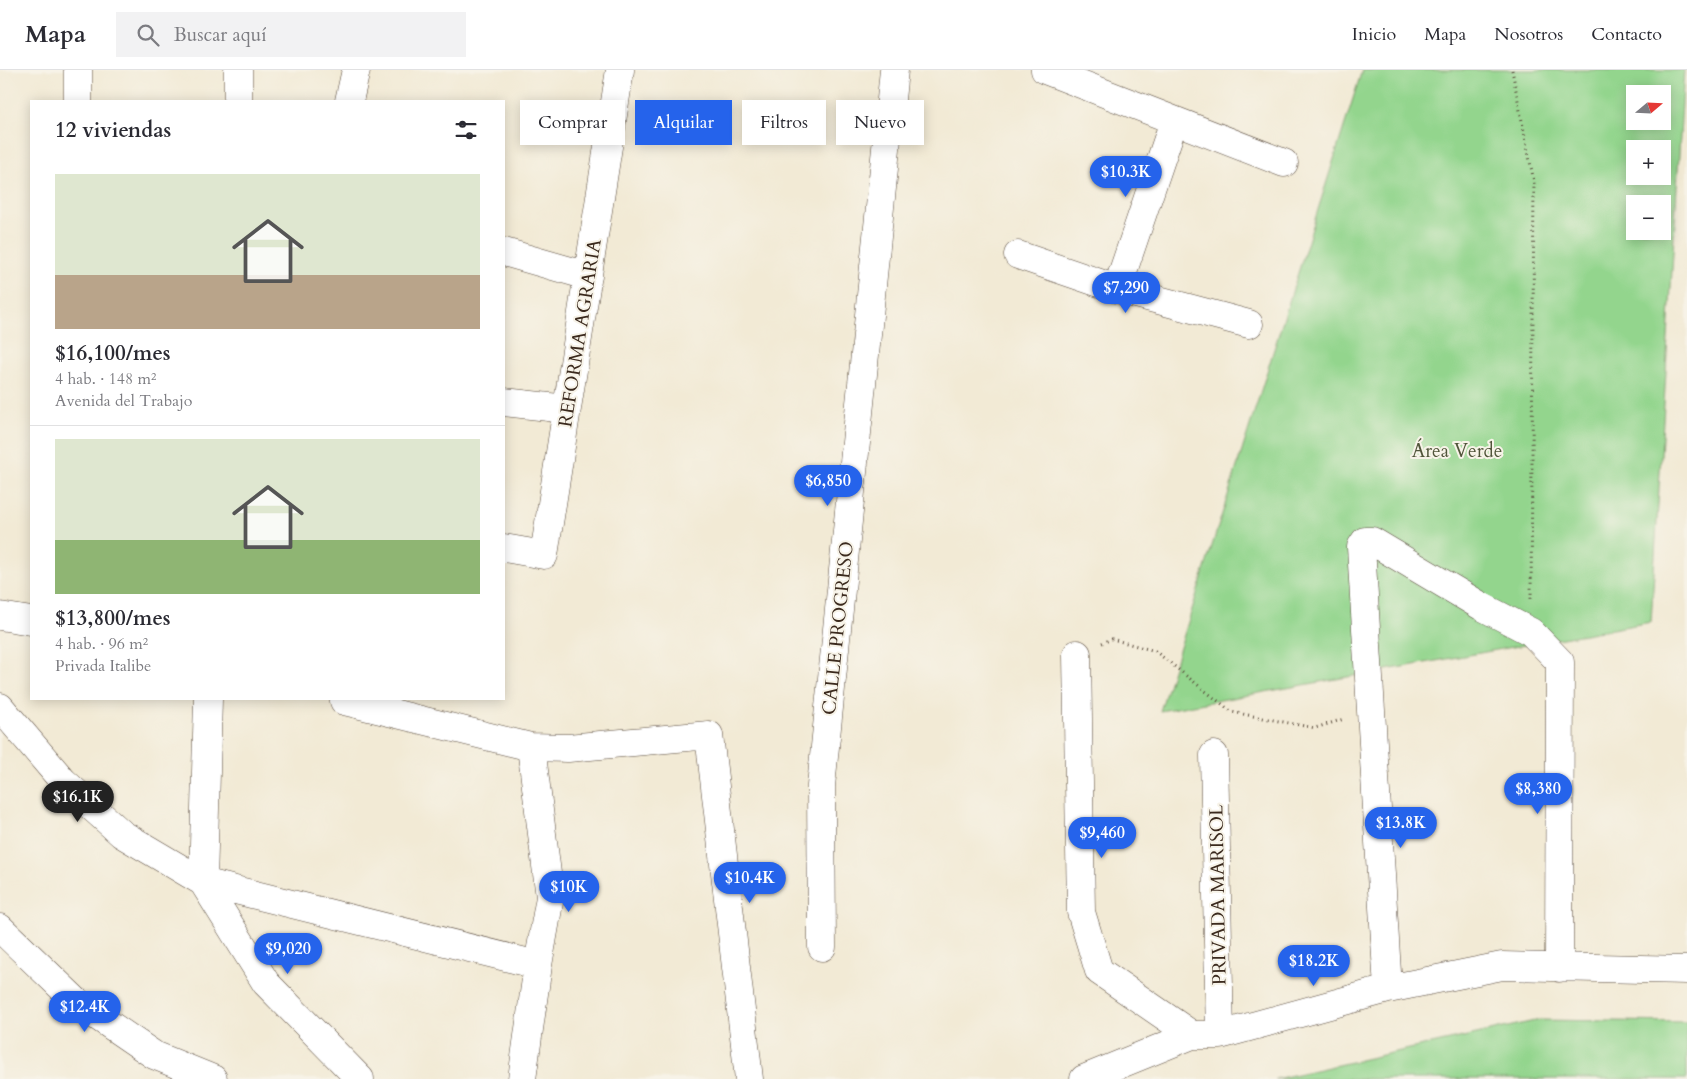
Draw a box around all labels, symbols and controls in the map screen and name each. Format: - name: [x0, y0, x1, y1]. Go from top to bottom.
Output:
- search box: [116, 12, 466, 57]
- text: Mapa: [25, 18, 86, 51]
- icon: search: [134, 21, 162, 49]
- text: Buscar aquí: [174, 22, 267, 48]
- text: Inicio: [1352, 22, 1396, 47]
- text: Mapa: [1424, 22, 1466, 47]
- text: Nosotros: [1494, 22, 1563, 47]
- text: Contacto: [1591, 22, 1662, 47]
- north arrow: [1626, 85, 1671, 130]
- map controls: [1626, 85, 1671, 240]
- chip: Comprar: [520, 100, 625, 145]
- chip: Alquilar: [635, 100, 732, 145]
- chip: Filtros: [742, 100, 826, 145]
- chip: Nuevo: [836, 100, 924, 145]
- text: 12 viviendas: [55, 116, 171, 145]
- icon: filters: [452, 116, 480, 144]
- button: +: [1626, 140, 1671, 185]
- pin: $10.3K: [1085, 156, 1167, 198]
- text: $10.3K: [1101, 161, 1151, 183]
- button: −: [1626, 195, 1671, 240]
- icon: home: [223, 206, 313, 296]
- street label: REFORMA AGRARIA: [552, 237, 608, 429]
- pin: $7,290: [1085, 272, 1167, 314]
- text: $7,290: [1103, 277, 1149, 299]
- text: $16,100/mes: [55, 339, 171, 368]
- text: 4 hab. · 148 m²: [55, 368, 156, 390]
- text: Avenida del Trabajo: [55, 390, 192, 412]
- park label: Área Verde: [1412, 438, 1502, 464]
- pin: $6,850: [787, 464, 869, 507]
- text: $6,850: [805, 470, 851, 492]
- icon: home: [223, 472, 313, 562]
- street label: CALLE PROGRESO: [816, 540, 860, 716]
- text: $13,800/mes: [55, 604, 171, 633]
- text: 4 hab. · 96 m²: [55, 633, 148, 655]
- text: Privada Italibe: [55, 655, 151, 677]
- pin: $8,380: [1497, 772, 1579, 815]
- text: $8,380: [1515, 778, 1561, 800]
- pin: $16.1K: [37, 780, 119, 823]
- text: $16.1K: [53, 786, 103, 808]
- street label: PRIVADA MARISOL: [1203, 804, 1233, 986]
- pin: $13.8K: [1360, 806, 1442, 849]
- text: $13.8K: [1376, 812, 1426, 834]
- pin: $9,460: [1061, 816, 1143, 859]
- text: $9,460: [1079, 822, 1125, 844]
- pin: $10.4K: [709, 862, 791, 904]
- text: $10.4K: [725, 867, 775, 889]
- pin: $10K: [539, 870, 599, 913]
- text: $10K: [550, 876, 588, 898]
- pin: $9,020: [247, 932, 329, 975]
- text: $9,020: [265, 938, 311, 960]
- pin: $18.2K: [1273, 944, 1355, 987]
- text: $18.2K: [1289, 950, 1339, 972]
- pin: $12.4K: [44, 990, 126, 1033]
- text: $12.4K: [60, 996, 110, 1018]

